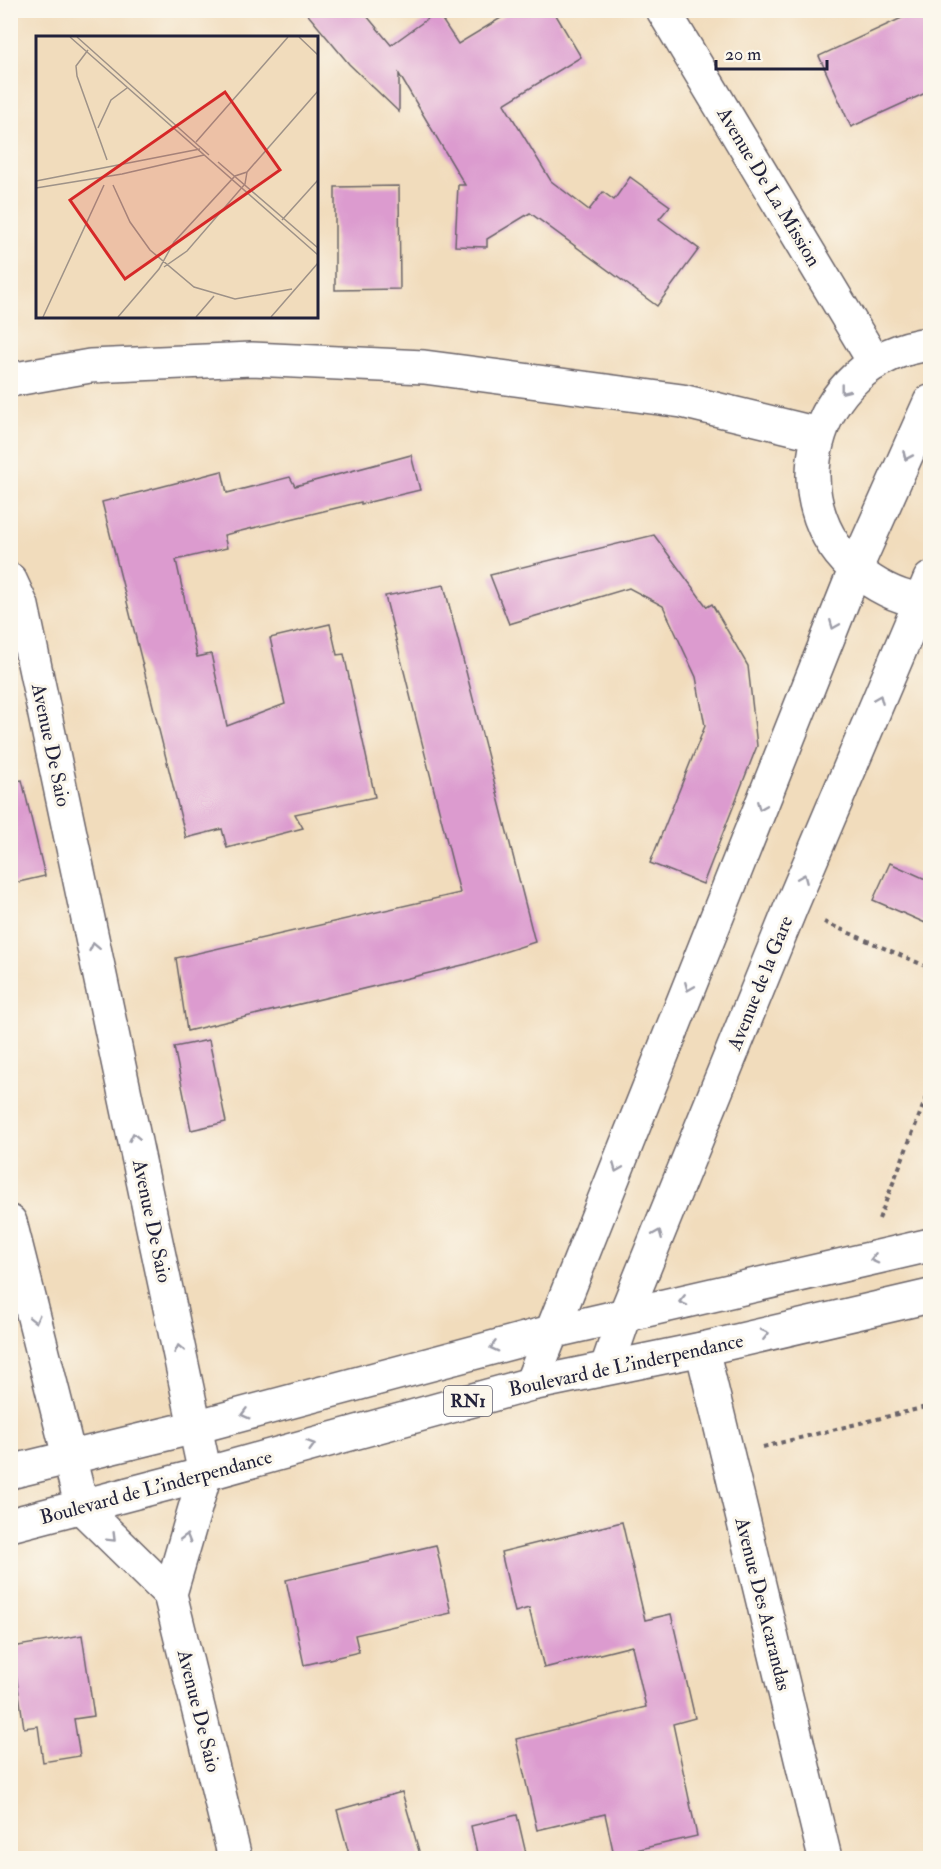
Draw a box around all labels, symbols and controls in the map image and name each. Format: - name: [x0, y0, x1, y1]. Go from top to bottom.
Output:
- scale bar: [716, 33, 827, 71]
- inset map: [36, 36, 318, 318]
- text: 20 m: [725, 43, 761, 66]
- street label: Avenue De La Mission: [711, 102, 826, 271]
- one-way arrow: [841, 383, 852, 394]
- one-way arrow: [902, 449, 914, 460]
- one-way arrow: [828, 619, 841, 630]
- street label: Avenue De Saio: [26, 680, 76, 809]
- one-way arrow: [872, 694, 884, 705]
- one-way arrow: [756, 800, 768, 811]
- one-way arrow: [796, 874, 808, 885]
- street label: Avenue de la Gare: [721, 912, 798, 1055]
- one-way arrow: [88, 942, 101, 952]
- one-way arrow: [684, 981, 696, 992]
- one-way arrow: [128, 1133, 141, 1143]
- street label: Avenue De Saio: [127, 1156, 177, 1285]
- one-way arrow: [611, 1162, 624, 1173]
- one-way arrow: [651, 1229, 663, 1240]
- one-way arrow: [869, 1251, 879, 1264]
- one-way arrow: [679, 1294, 689, 1307]
- one-way arrow: [27, 1314, 40, 1324]
- street label: Boulevard de L'inderpendance: [506, 1328, 746, 1403]
- one-way arrow: [760, 1329, 770, 1342]
- one-way arrow: [489, 1340, 499, 1353]
- one-way arrow: [173, 1344, 186, 1354]
- road number: RN1: [444, 1386, 492, 1416]
- one-way arrow: [240, 1407, 250, 1419]
- one-way arrow: [305, 1440, 315, 1452]
- street label: Boulevard de L'inderpendance: [37, 1444, 275, 1531]
- street label: Avenue Des Acarandas: [729, 1514, 797, 1693]
- one-way arrow: [105, 1530, 116, 1541]
- one-way arrow: [179, 1533, 191, 1544]
- street label: Avenue De Saio: [171, 1646, 226, 1775]

